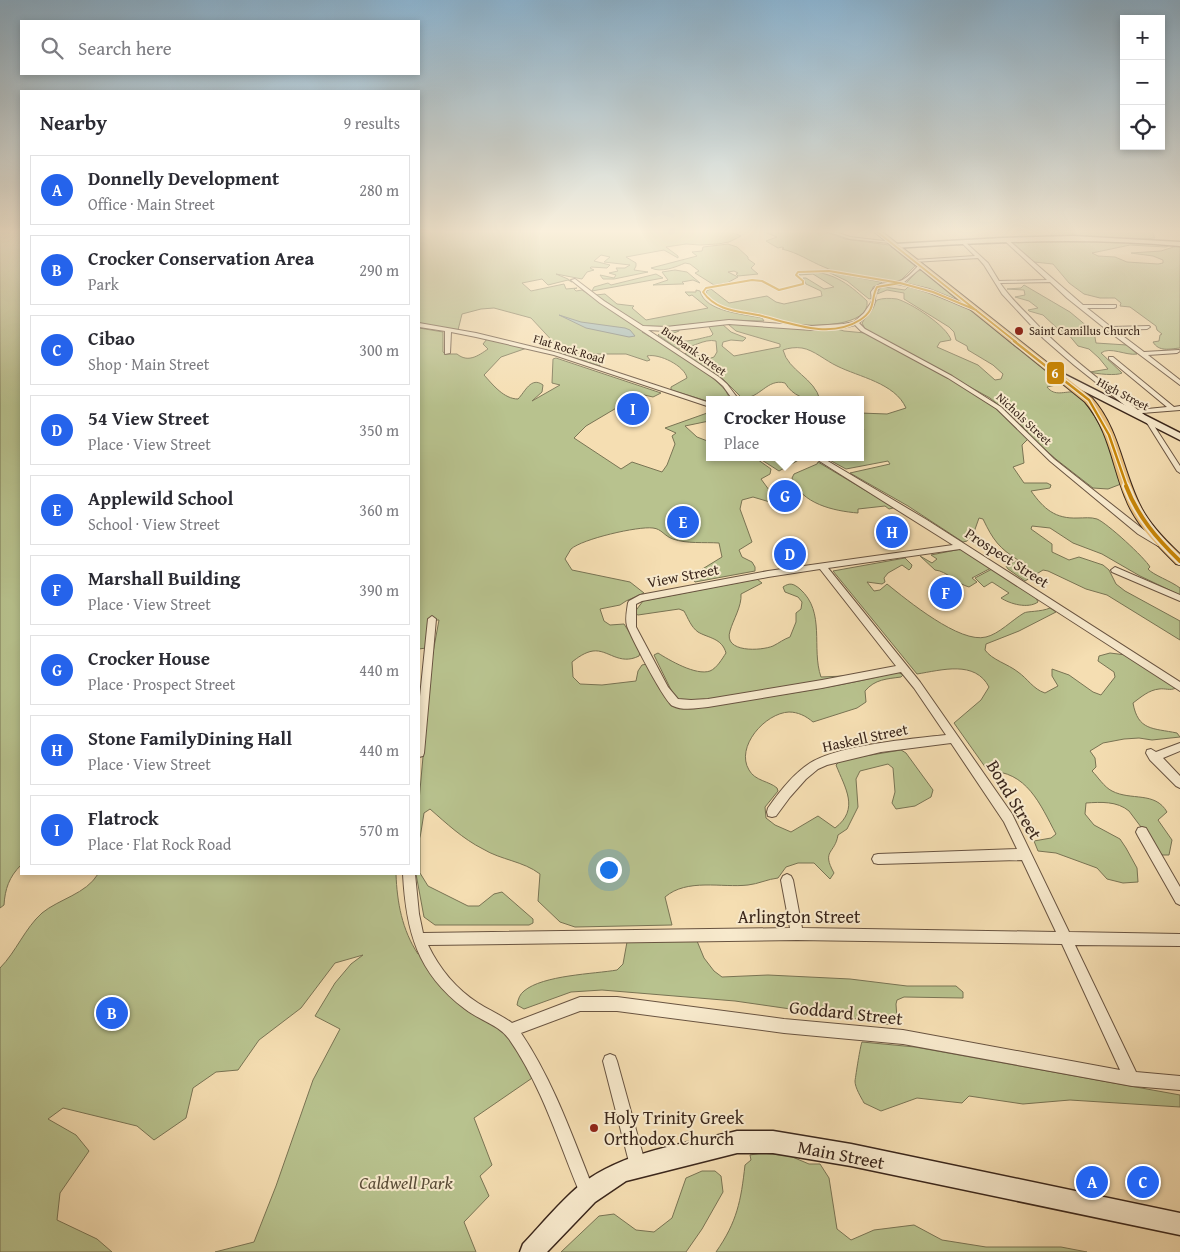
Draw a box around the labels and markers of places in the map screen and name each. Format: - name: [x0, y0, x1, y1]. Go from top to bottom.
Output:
- place label: Saint Camillus Church: [1029, 322, 1140, 339]
- marker: Saint Camillus Church: [1013, 325, 1025, 337]
- pin: I: [617, 390, 649, 428]
- pin: G: [769, 477, 801, 515]
- pin: E: [667, 503, 699, 541]
- pin: H: [876, 513, 908, 551]
- pin: D: [774, 535, 806, 573]
- pin: F: [930, 574, 962, 612]
- pin: B: [96, 994, 128, 1032]
- place label: Holy Trinity Greek Orthodox Church: [604, 1104, 745, 1152]
- marker: Holy Trinity Greek Orthodox Church: [588, 1122, 600, 1134]
- pin: A: [1076, 1163, 1108, 1201]
- pin: C: [1127, 1163, 1159, 1201]

